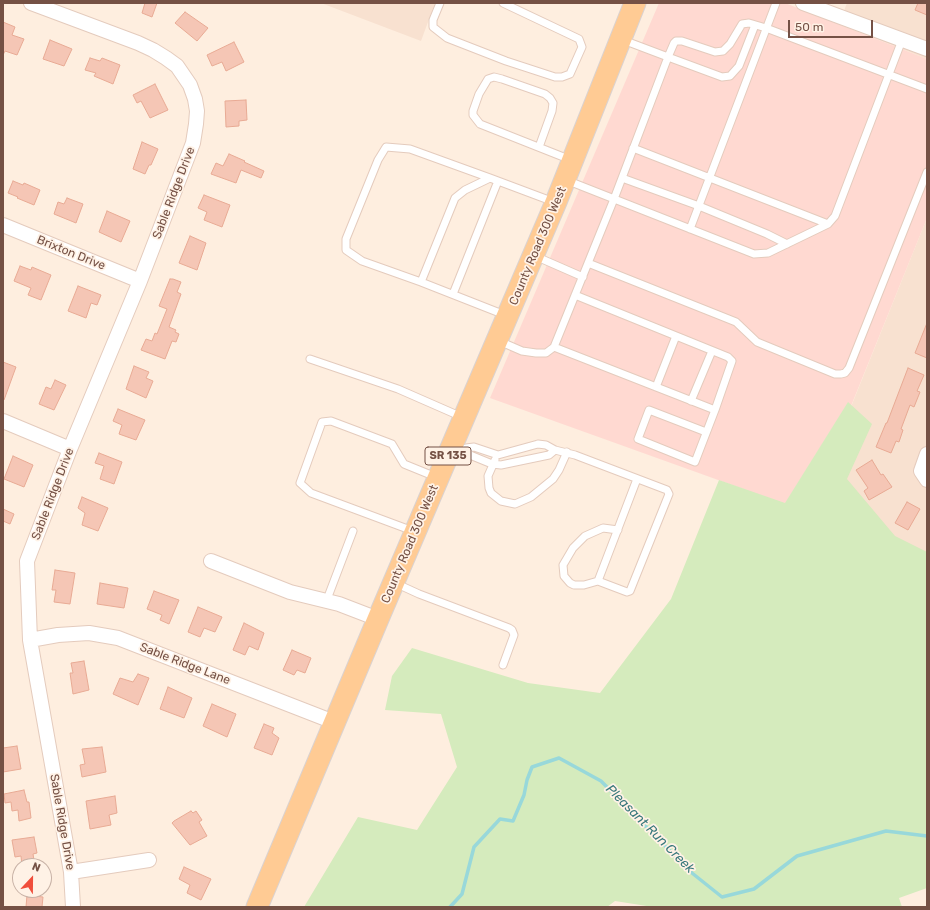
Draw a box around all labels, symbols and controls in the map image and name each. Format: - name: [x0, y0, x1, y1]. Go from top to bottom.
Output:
- scale bar: [790, 12, 875, 38]
- text: 50 m: [795, 20, 823, 34]
- street label: Sable Ridge Drive: [150, 145, 198, 241]
- street label: County Road 300 West: [507, 185, 569, 307]
- street label: Brixton Drive: [35, 233, 107, 273]
- street label: Sable Ridge Drive: [29, 446, 77, 542]
- road number: SR 135: [425, 447, 471, 465]
- street label: County Road 300 West: [379, 483, 441, 605]
- street label: Sable Ridge Lane: [138, 640, 232, 688]
- street label: Sable Ridge Drive: [46, 773, 78, 871]
- water label: Pleasant Run Creek: [602, 781, 698, 877]
- north arrow: [12, 858, 52, 898]
- text: N: [30, 860, 42, 875]

